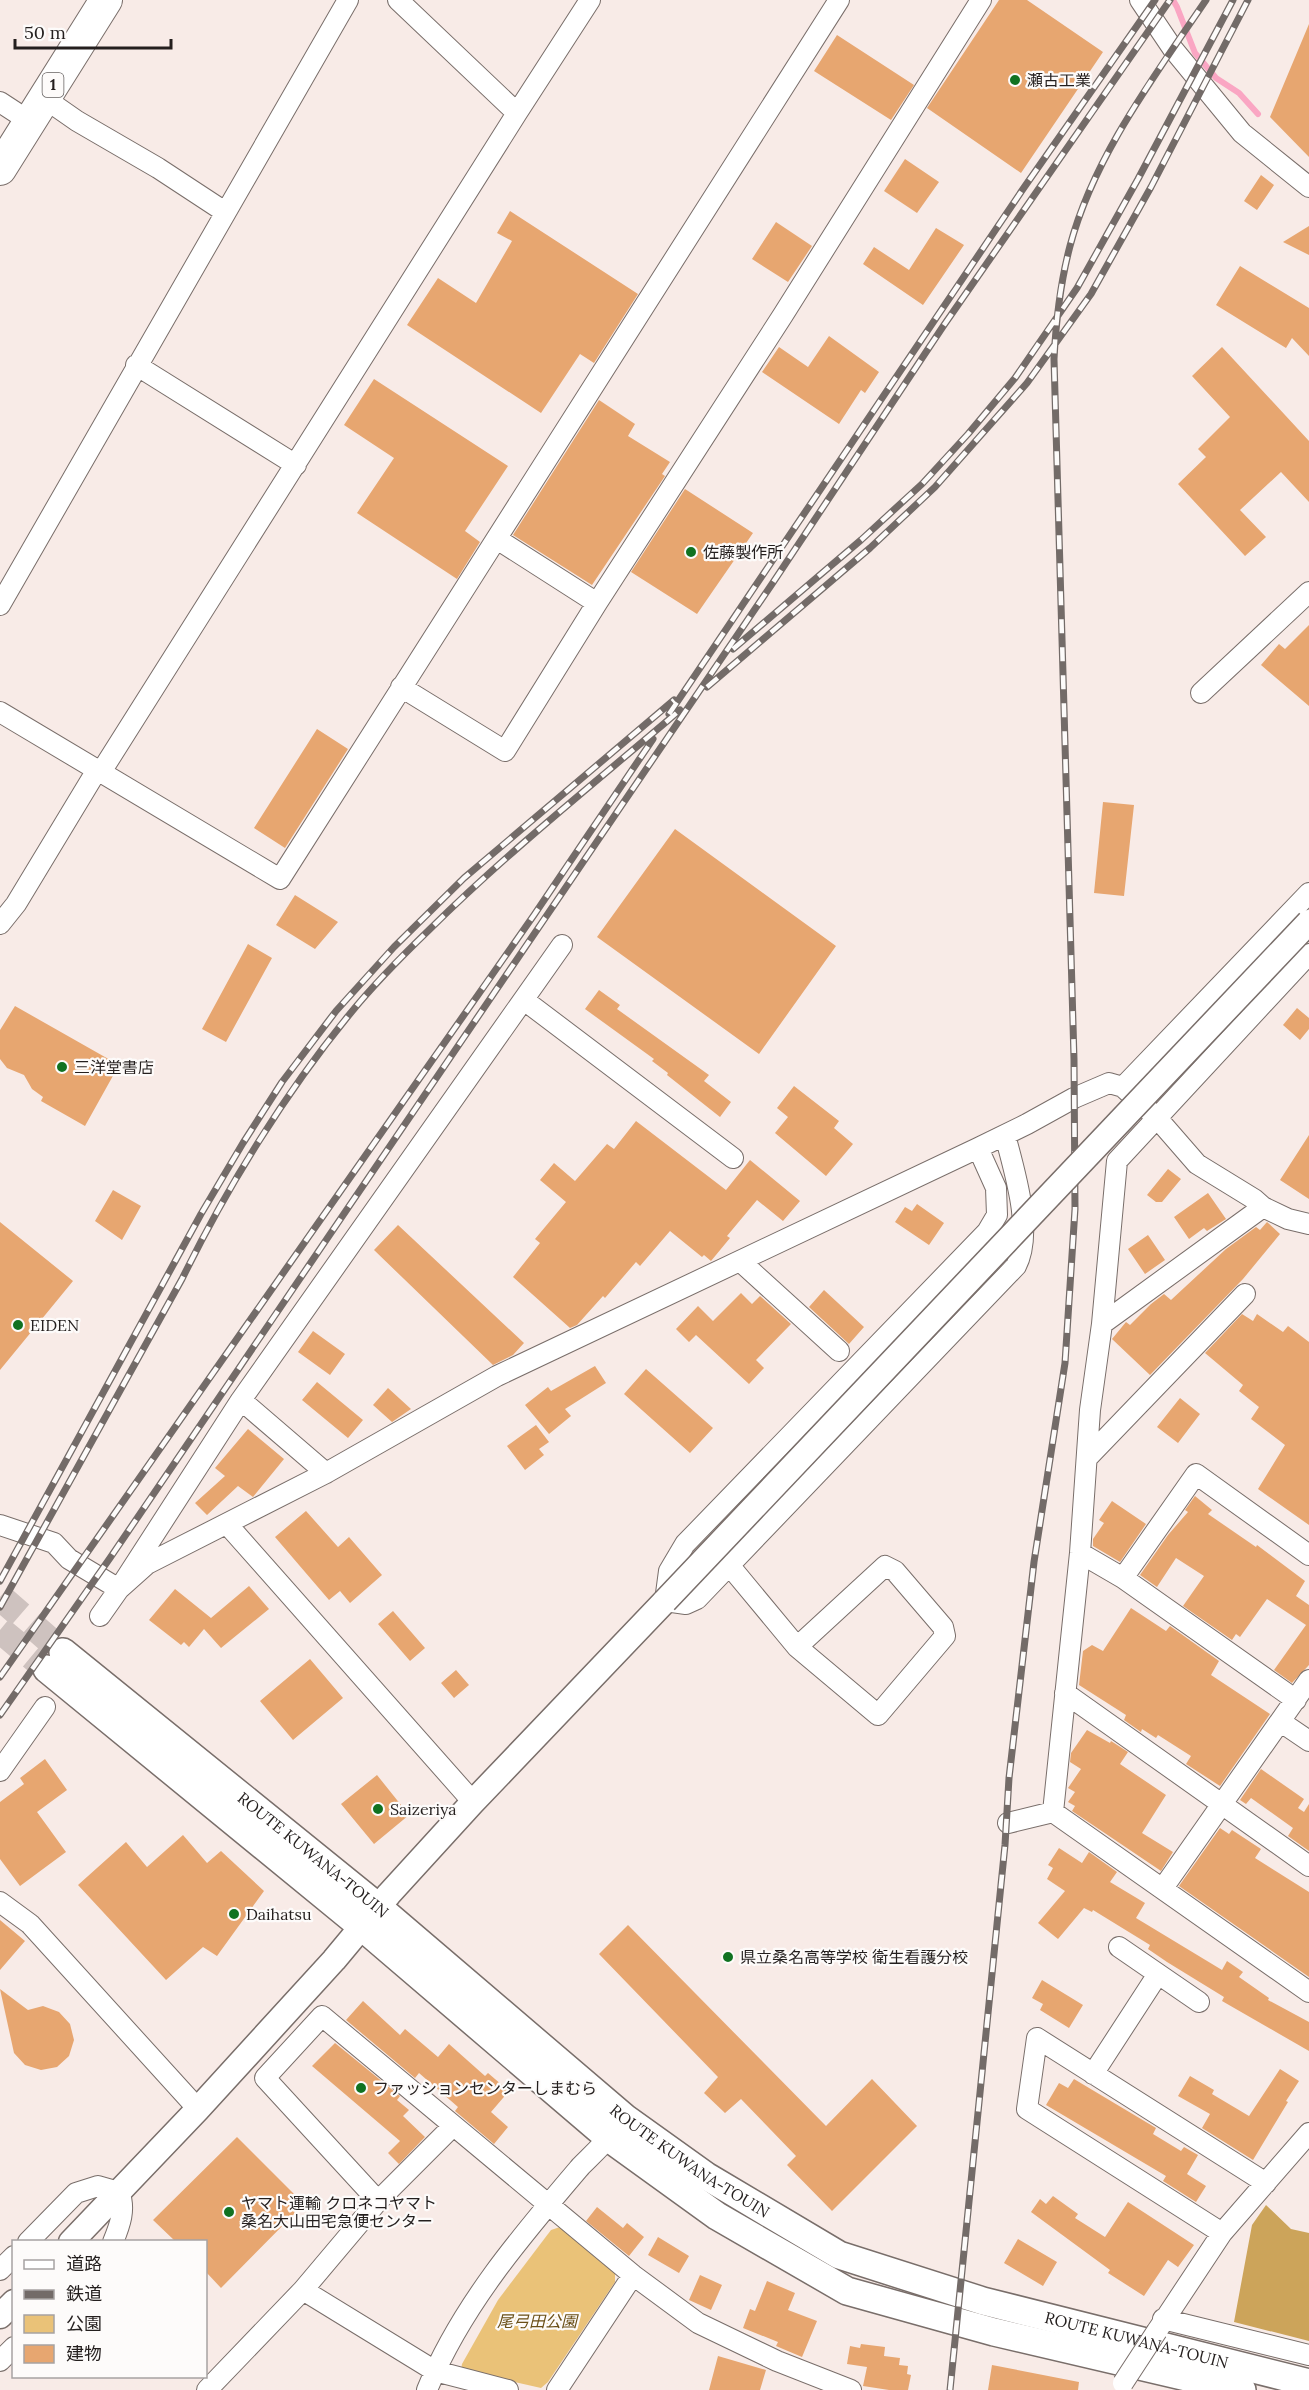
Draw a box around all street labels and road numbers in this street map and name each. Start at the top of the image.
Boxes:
road number: 1 [42,73,64,97]
street label: ROUTE KUWANA-TOUIN [234,1787,393,1922]
street label: ROUTE KUWANA-TOUIN [606,2100,773,2222]
street label: ROUTE KUWANA-TOUIN [1043,2307,1230,2372]

